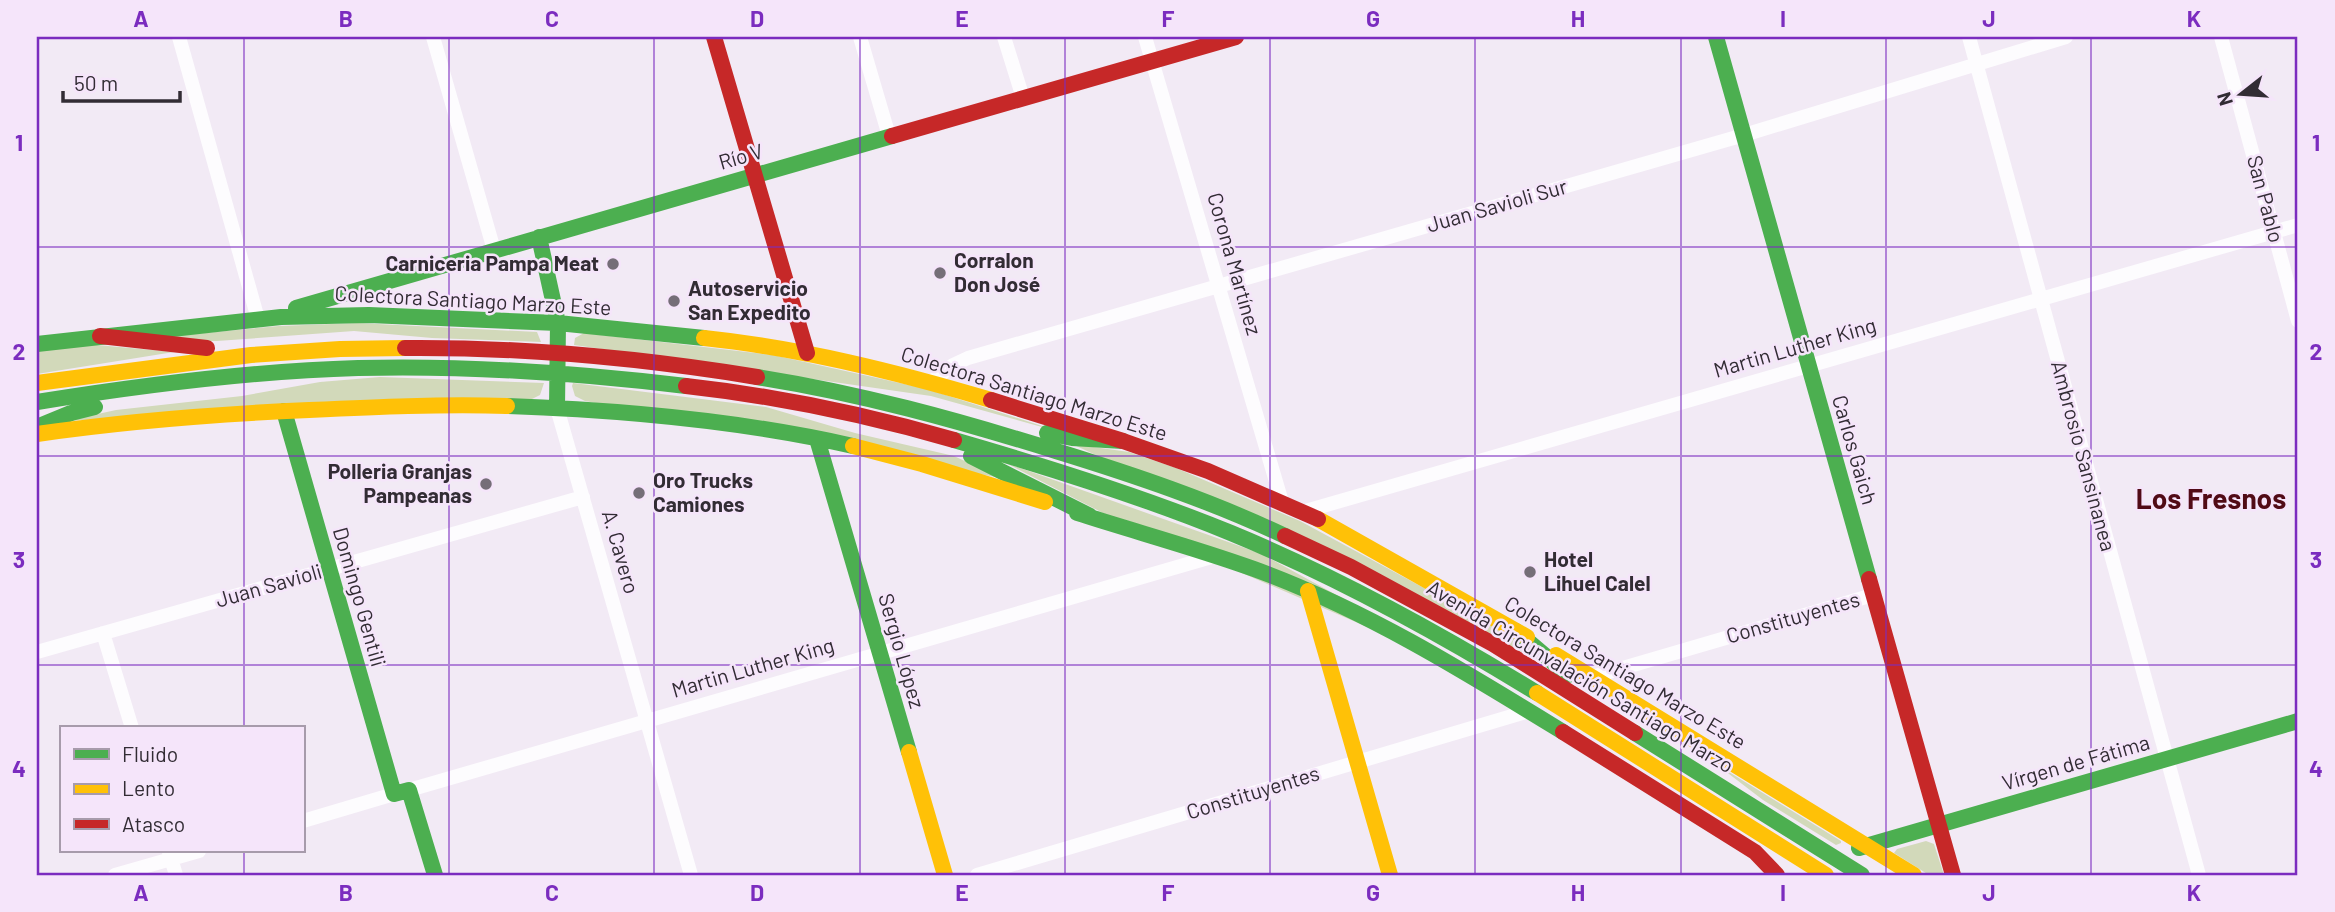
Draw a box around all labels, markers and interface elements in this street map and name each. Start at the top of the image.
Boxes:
text: A [133,4,149,32]
text: B [339,4,353,32]
text: C [545,4,559,32]
text: D [750,4,764,32]
text: E [955,4,969,32]
text: F [1162,4,1175,32]
text: G [1366,4,1380,32]
text: H [1571,4,1585,32]
text: I [1780,4,1786,32]
text: J [1982,4,1996,32]
text: K [2187,4,2201,32]
scale bar [63,60,180,104]
north arrow [2206,60,2276,130]
text: 50 m [74,70,118,95]
text: N [2211,90,2237,109]
text: 1 [15,128,23,156]
text: 1 [2312,128,2320,156]
street label: Río V [715,137,766,174]
street label: San Pablo [2243,152,2290,245]
street label: Juan Savioli Sur [1424,172,1570,237]
street label: Corona Martínez [1203,190,1268,338]
place label: Corralon Don José [954,247,1040,296]
place label: Carniceria Pampa Meat [386,250,599,275]
marker: Carniceria Pampa Meat [605,256,621,272]
marker: Corralon Don José [932,265,948,281]
place label: Autoservicio San Expedito [688,275,811,324]
street label: Colectora Santiago Marzo Este [334,280,612,319]
marker: Autoservicio San Expedito [666,293,682,309]
street label: Martin Luther King [1710,311,1879,382]
text: 2 [13,337,25,365]
text: 2 [2310,337,2322,365]
street label: Colectora Santiago Marzo Este [898,340,1171,445]
street label: Ambrosio Sansinanea [2047,358,2122,554]
street label: Carlos Gaich [1828,392,1883,507]
place label: Polleria Granjas Pampeanas [328,458,472,507]
place label: Oro Trucks Camiones [653,467,753,516]
marker: Polleria Granjas Pampeanas [478,476,494,492]
district label: Los Fresnos [2136,481,2286,515]
marker: Oro Trucks Camiones [631,485,647,501]
street label: A. Cavero [598,507,645,596]
street label: Domingo Gentili [329,524,392,669]
text: 3 [13,545,25,573]
text: 3 [2310,545,2322,573]
place label: Hotel Lihuel Calel [1544,546,1651,595]
street label: Juan Savioli [213,557,325,612]
marker: Hotel Lihuel Calel [1522,564,1538,580]
street label: Avenida Circunvalación Santiago Marzo [1423,574,1739,777]
street label: Constituyentes [1723,586,1862,648]
street label: Sergio López [874,590,931,711]
street label: Colectora Santiago Marzo Este [1501,590,1751,754]
street label: Martin Luther King [668,631,837,702]
legend [60,726,304,852]
street label: Vírgen de Fátima [1999,729,2152,795]
text: Fluido [122,741,178,766]
text: 4 [12,754,26,782]
text: 4 [2309,754,2323,782]
street label: Constituyentes [1183,759,1322,824]
text: Lento [122,775,175,800]
text: Atasco [122,811,185,836]
text: A [133,878,149,906]
text: B [339,878,353,906]
text: C [545,878,559,906]
text: D [750,878,764,906]
text: E [955,878,969,906]
text: F [1162,878,1175,906]
text: G [1366,878,1380,906]
text: H [1571,878,1585,906]
text: I [1780,878,1786,906]
text: J [1982,878,1996,906]
text: K [2187,878,2201,906]

